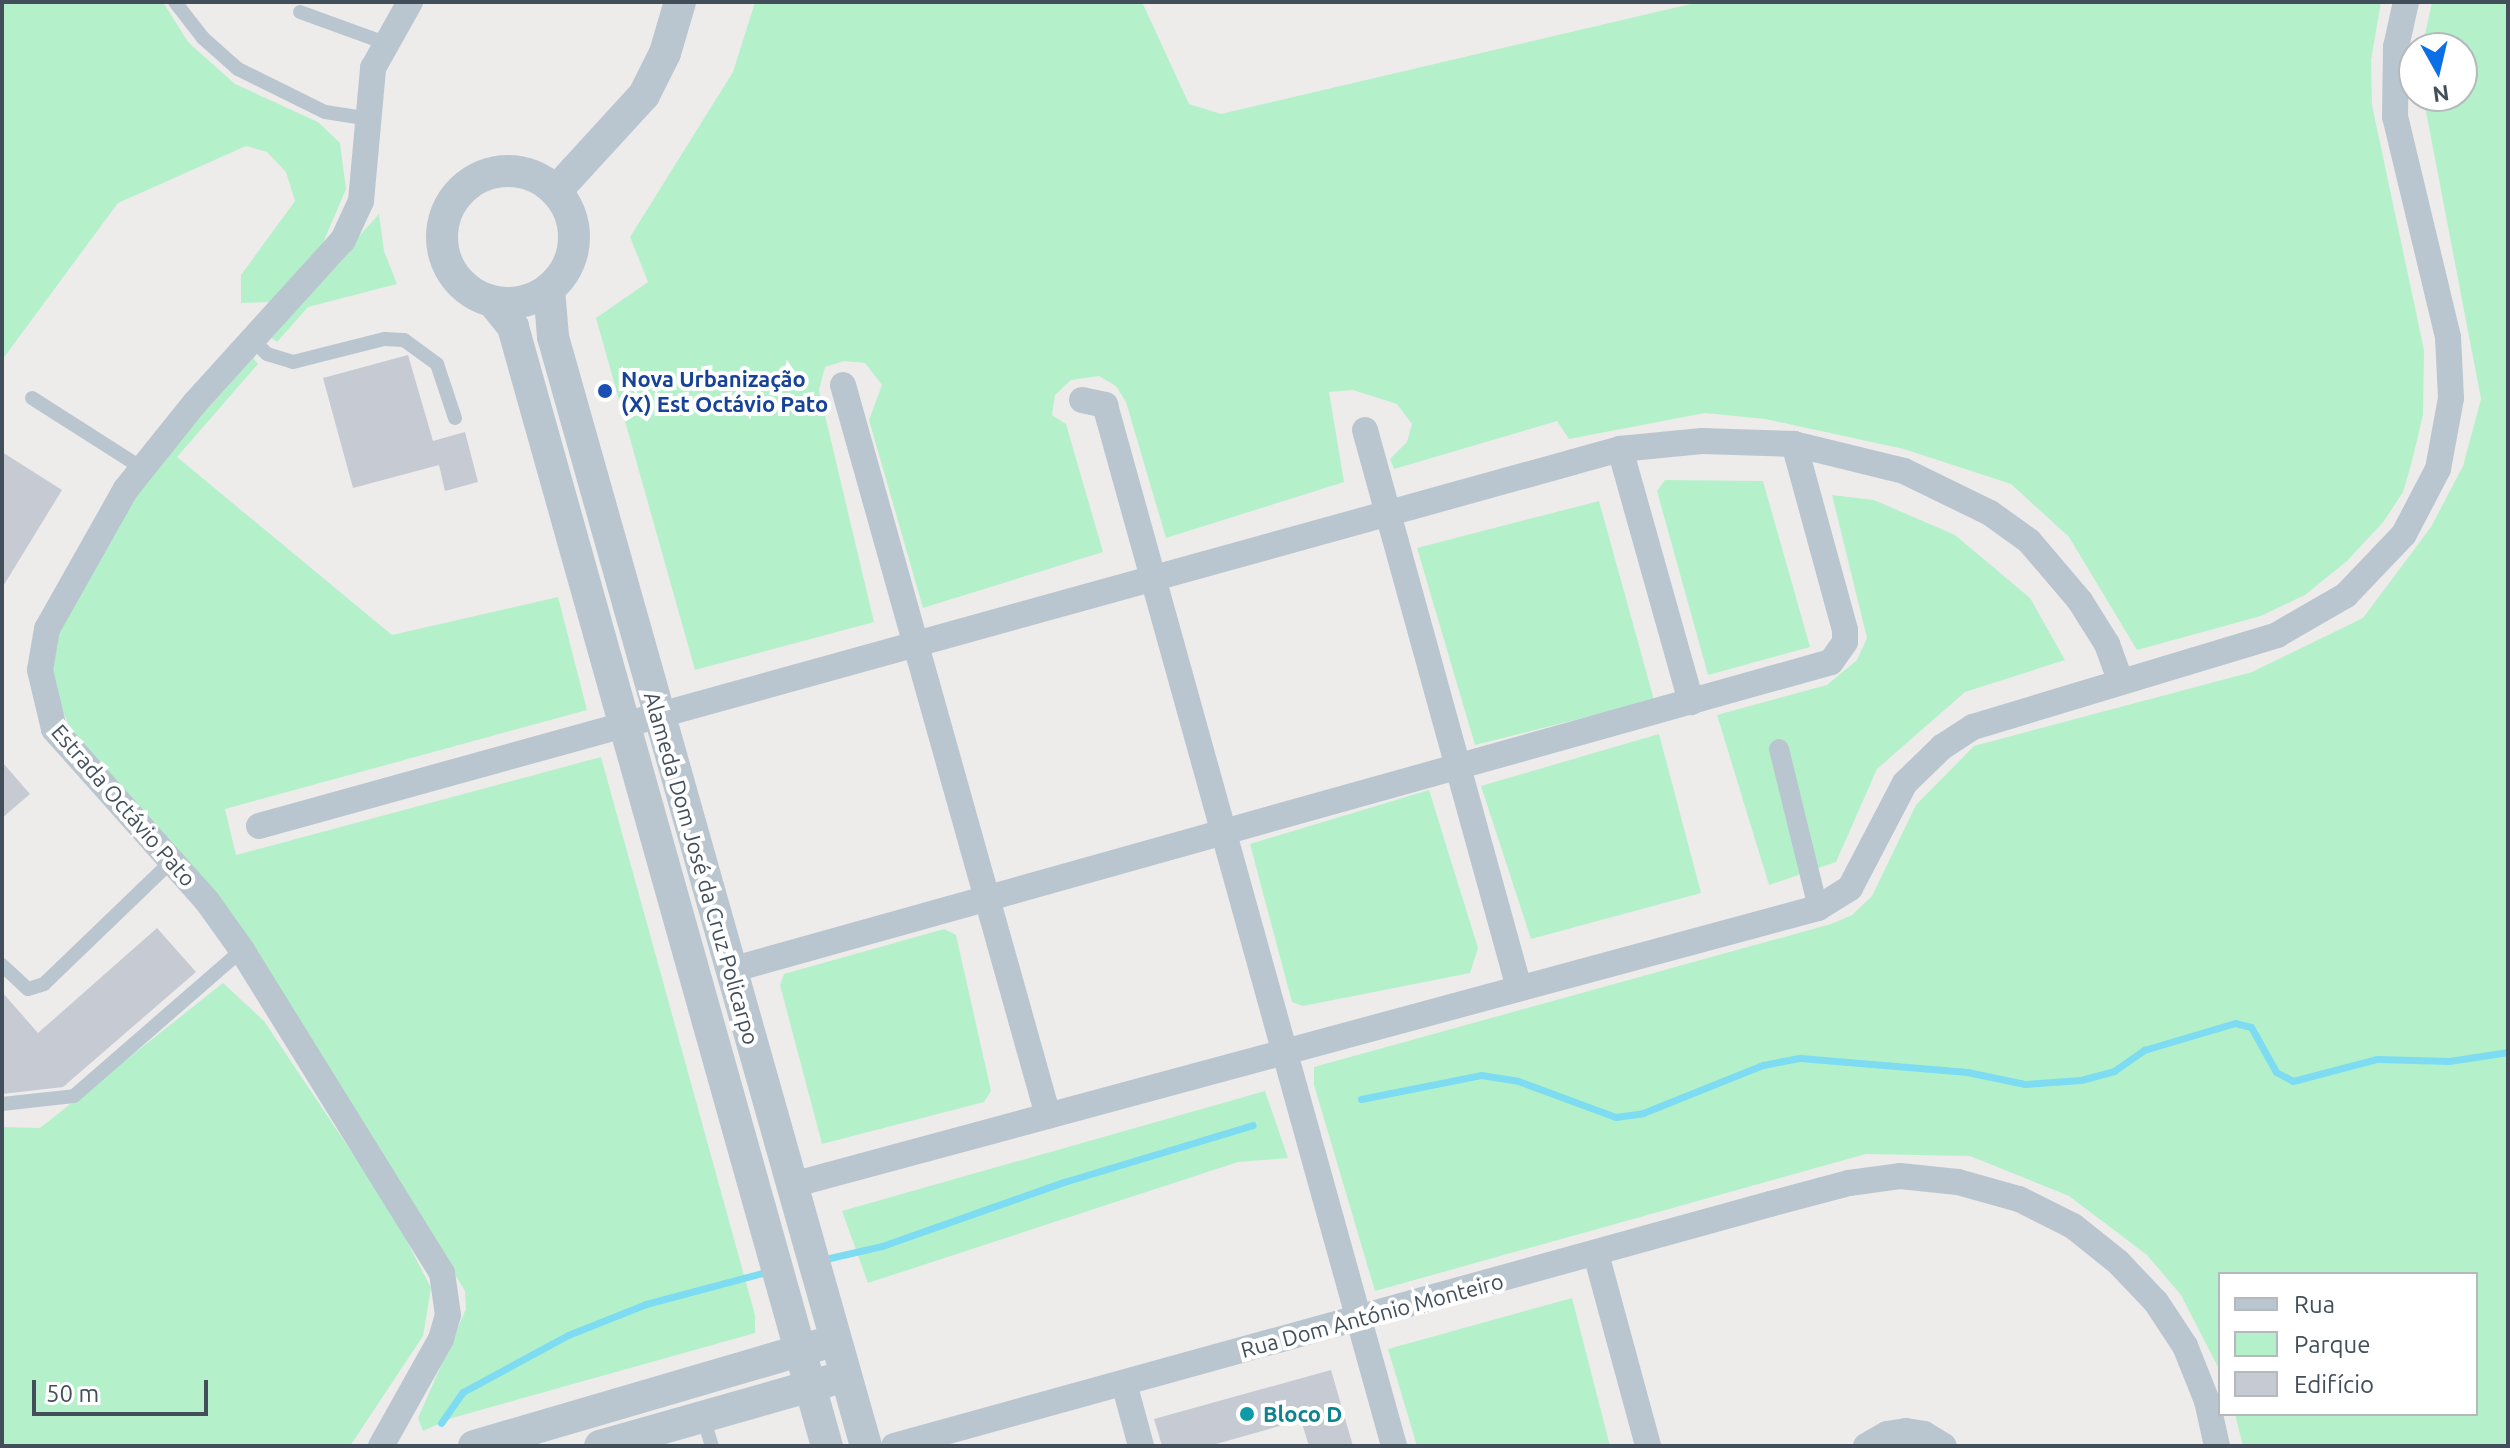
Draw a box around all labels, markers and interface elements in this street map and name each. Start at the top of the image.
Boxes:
north arrow [2398,32,2478,112]
text: N [2431,81,2451,108]
place label: Nova Urbanização (X) Est Octávio Pato [621,365,828,416]
marker: Nova Urbanização (X) Est Octávio Pato [596,382,614,400]
street label: Alameda Dom José da Cruz Policarpo [639,689,765,1047]
street label: Estrada Octávio Pato [46,718,202,892]
street label: Rua Dom António Monteiro [1238,1267,1506,1363]
legend [2218,1272,2478,1416]
text: Rua [2294,1291,2335,1318]
text: Parque [2294,1331,2371,1358]
scale bar [36,1364,212,1414]
text: Edifício [2294,1371,2374,1398]
text: 50 m [46,1380,99,1407]
place label: Bloco D [1263,1401,1342,1427]
marker: Bloco D [1238,1405,1256,1423]

